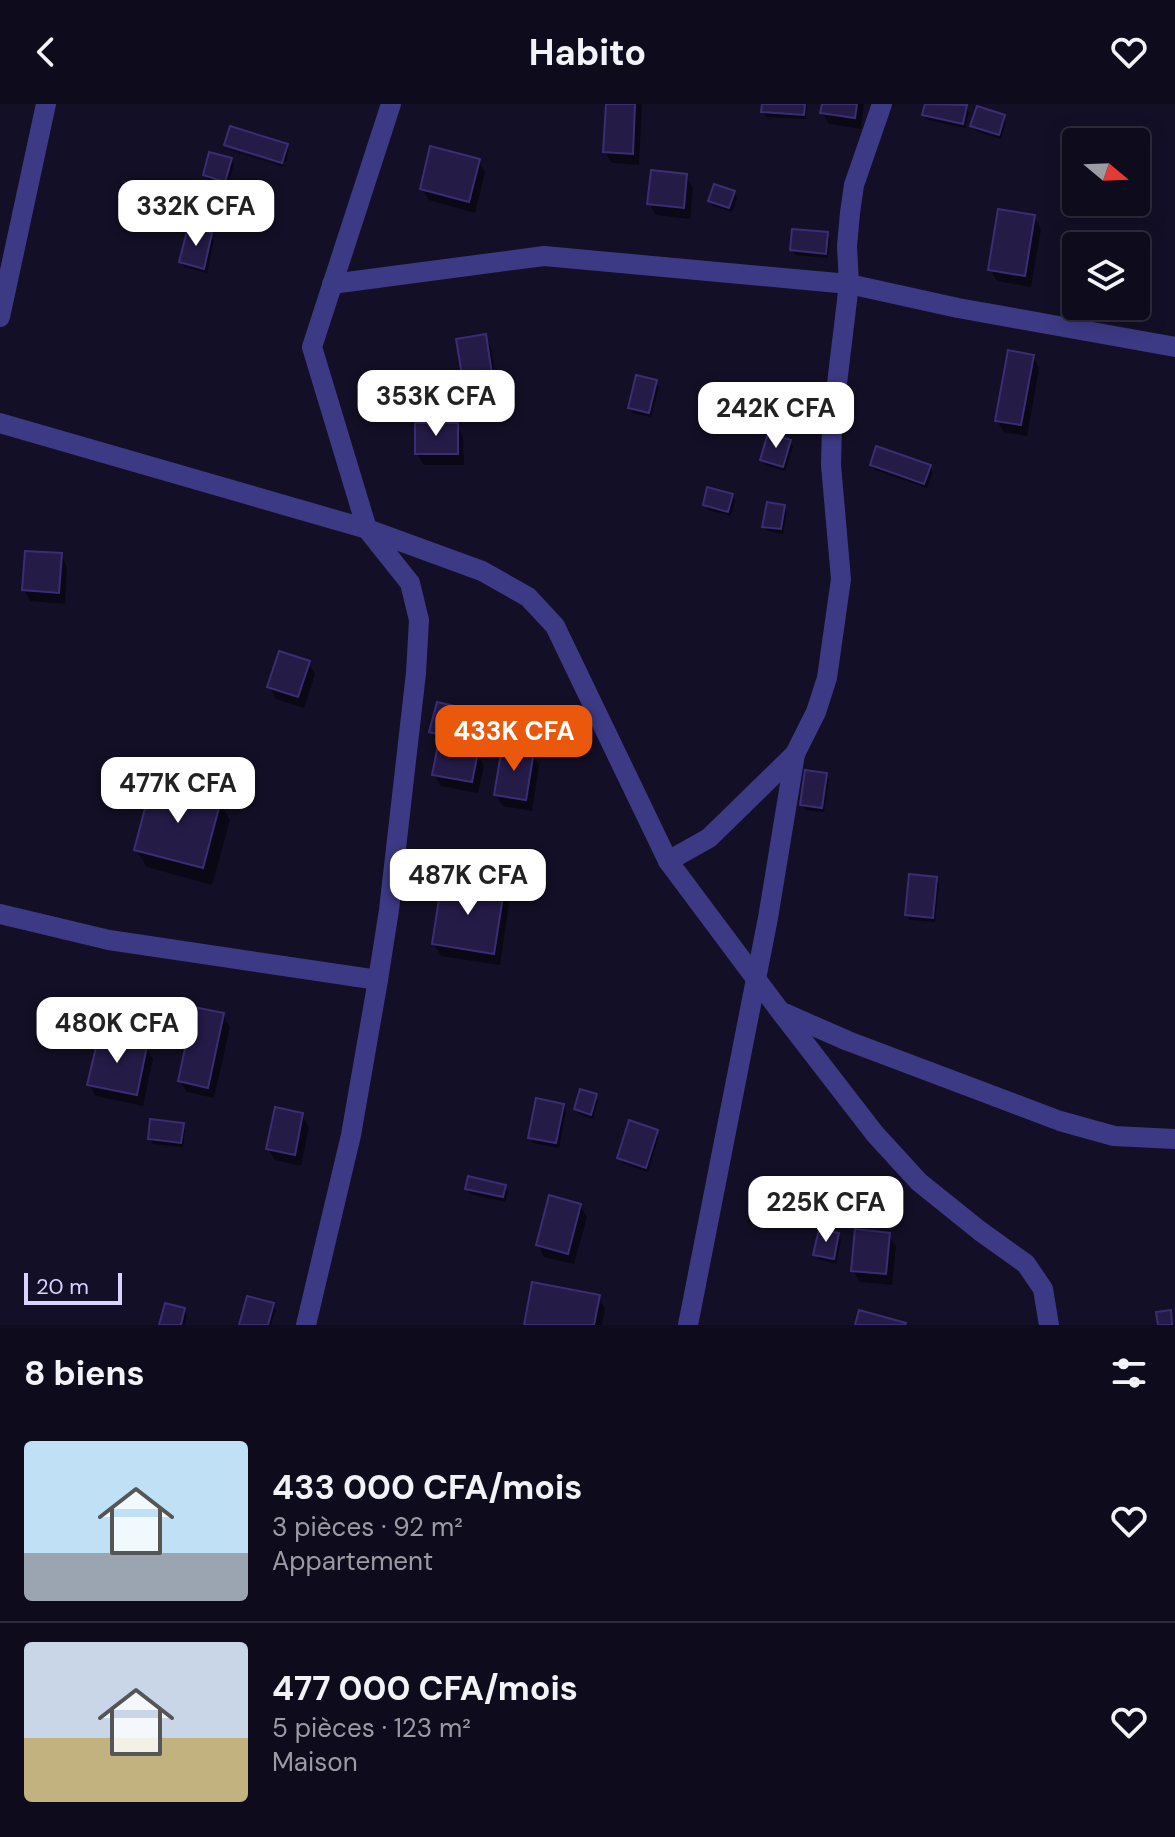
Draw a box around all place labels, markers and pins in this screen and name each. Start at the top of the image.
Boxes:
pin: 332K CFA [113,180,279,248]
pin: 353K CFA [353,370,519,438]
pin: 242K CFA [693,382,859,450]
pin: 433K CFA [431,705,597,773]
pin: 477K CFA [95,757,261,825]
pin: 487K CFA [385,849,551,917]
pin: 480K CFA [34,997,200,1065]
pin: 225K CFA [743,1176,909,1244]

